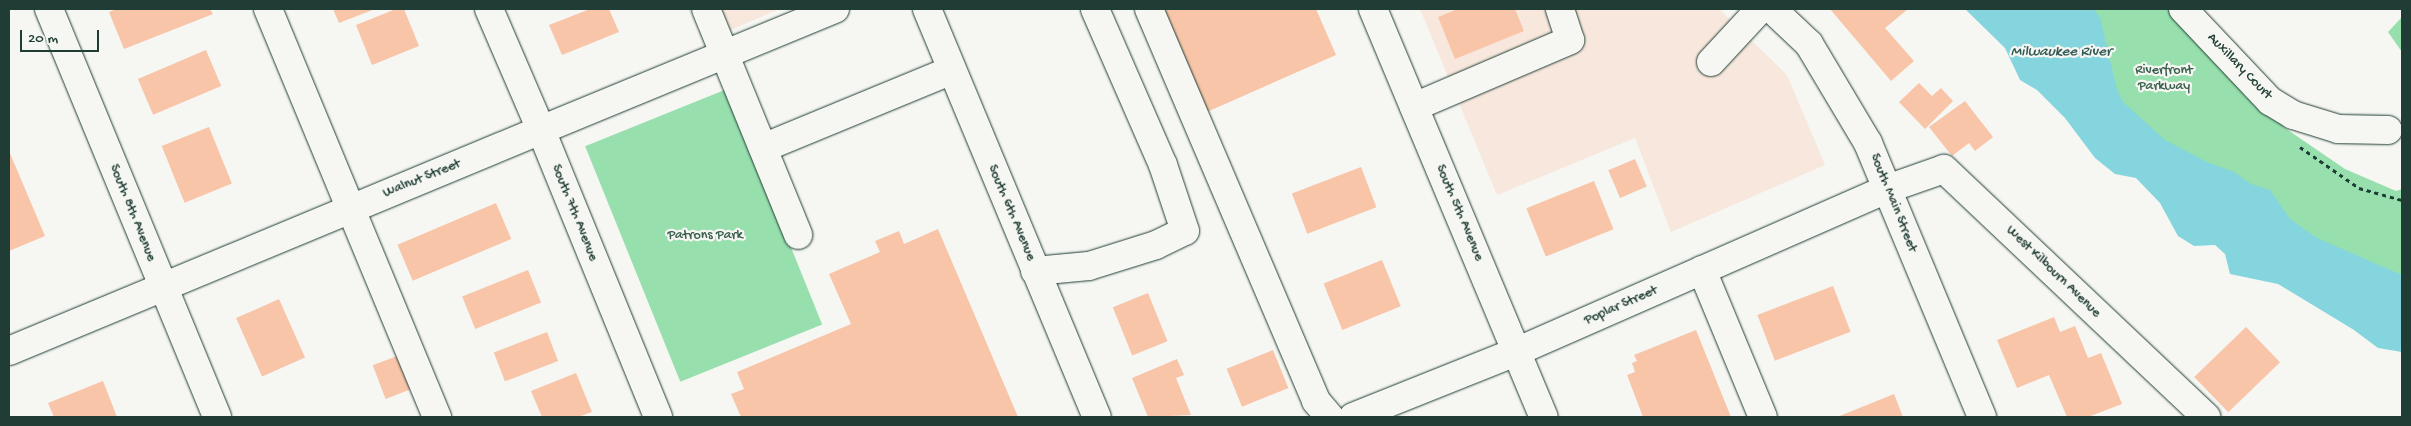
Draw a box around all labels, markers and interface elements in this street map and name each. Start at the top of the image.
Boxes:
scale bar [22,20,101,52]
text: 20 m [28,30,58,48]
street label: Auxillary Court [2203,30,2275,104]
water label: Milwaukee River [2011,44,2111,62]
park label: Riverfront Parkway [2135,63,2193,95]
street label: South Main Street [1866,151,1920,255]
street label: Walnut Street [381,156,463,202]
street label: South 8th Avenue [105,162,159,264]
street label: South 7th Avenue [547,162,601,264]
street label: South 6th Avenue [983,162,1039,264]
street label: South 5th Avenue [1431,162,1487,264]
street label: West Kilbourn Avenue [2002,222,2104,322]
park label: Patrons Park [667,228,743,244]
street label: Poplar Street [1582,282,1660,330]

